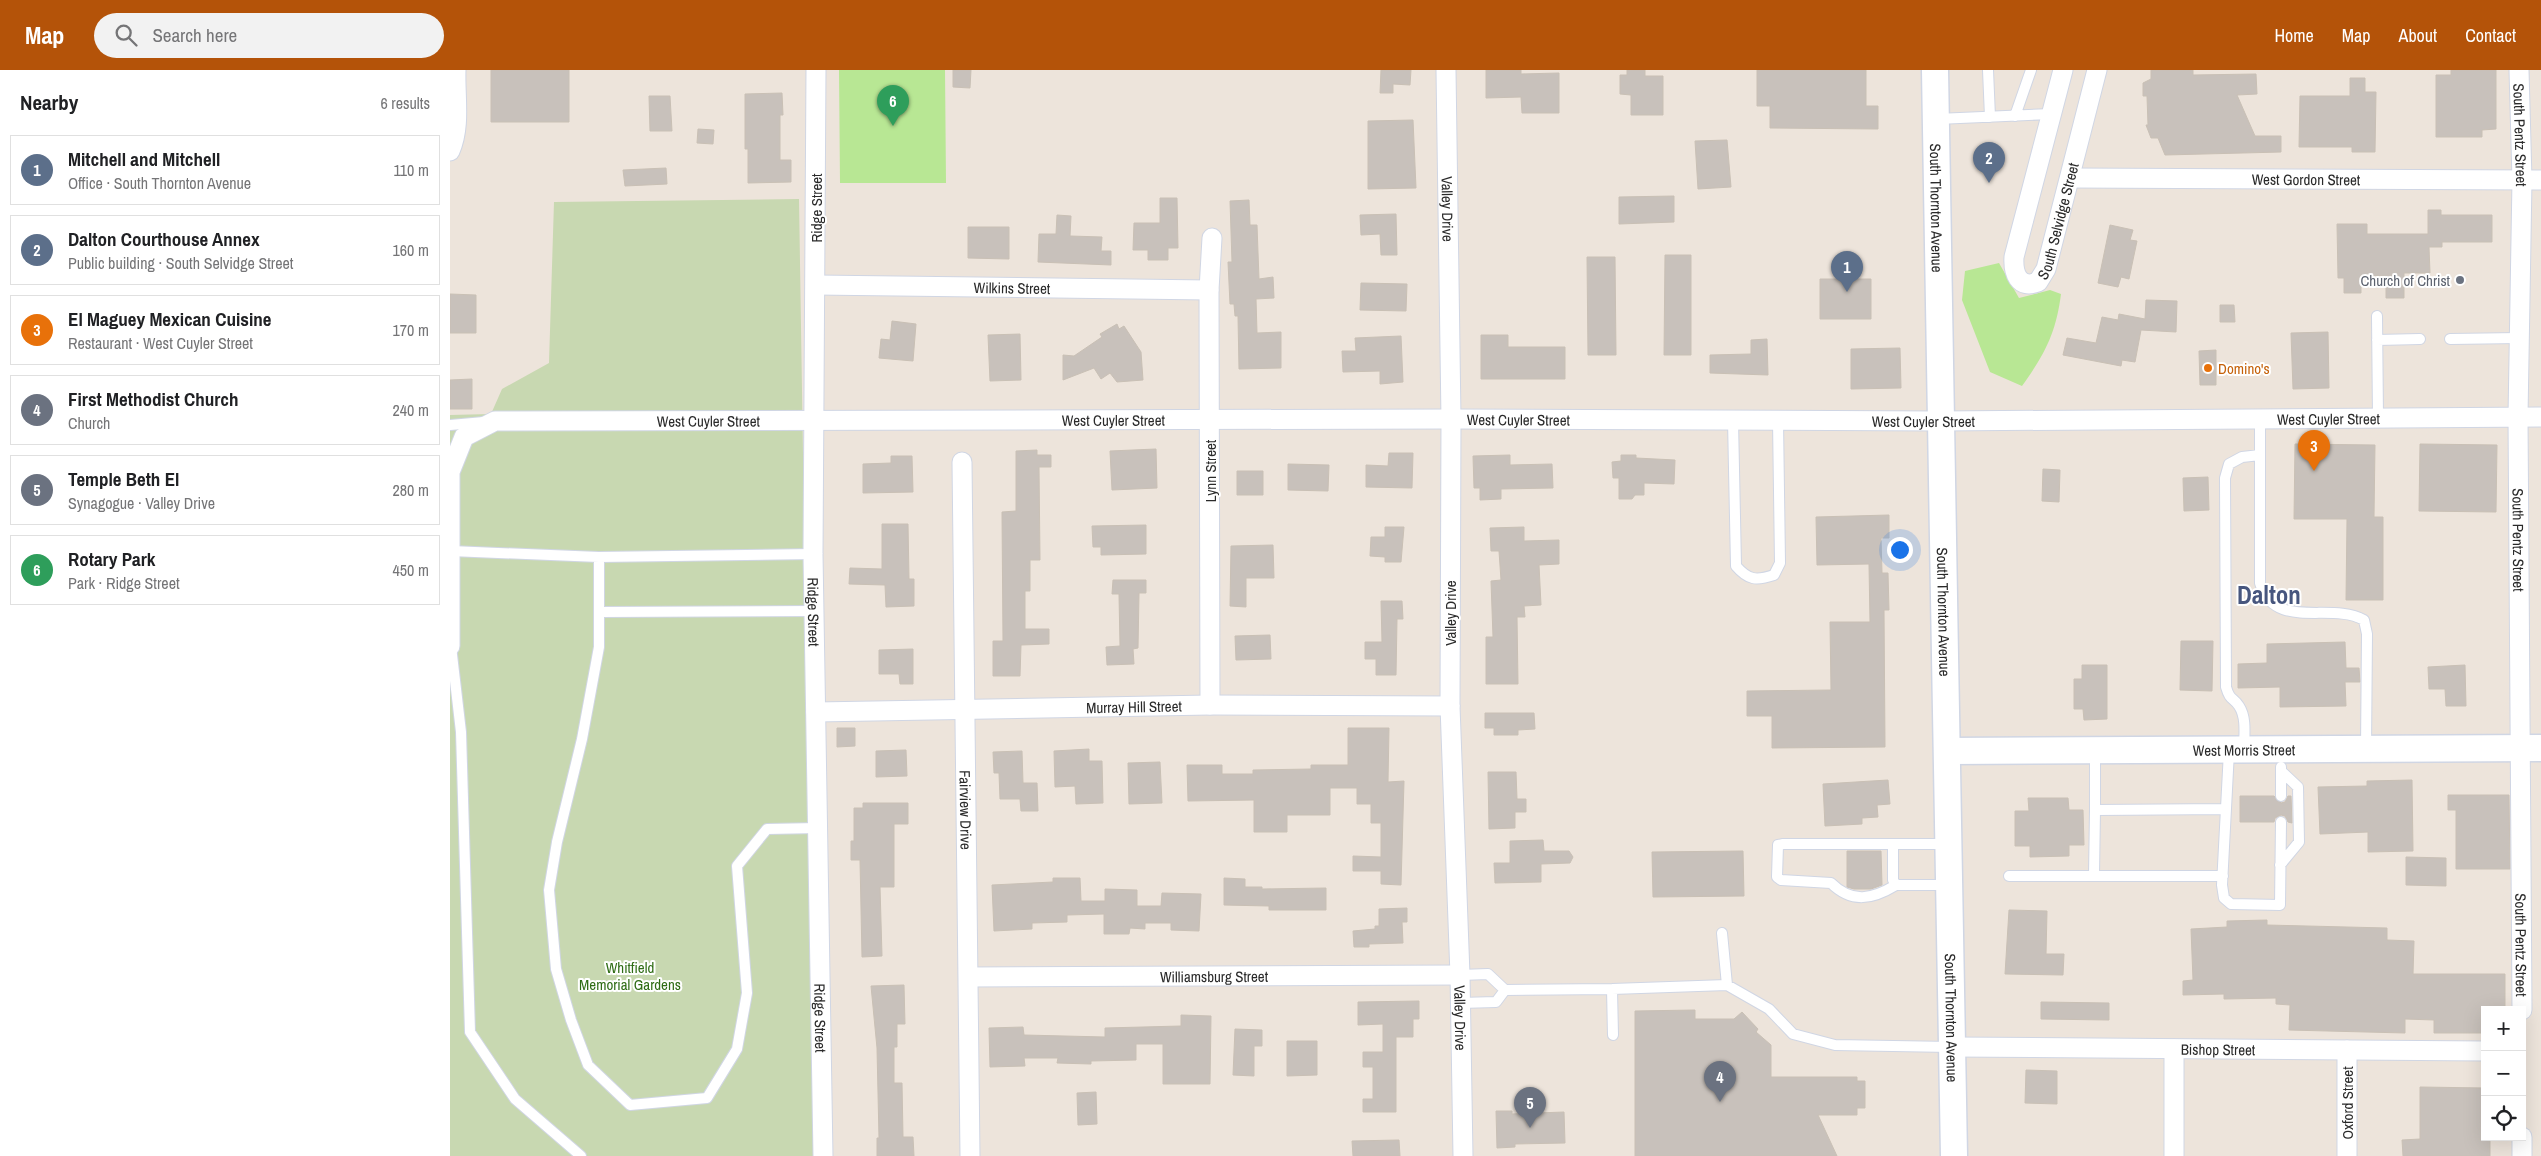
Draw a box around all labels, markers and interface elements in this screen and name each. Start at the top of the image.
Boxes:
search box [94,13,444,58]
text: Map [25,19,64,51]
icon: search [112,21,140,49]
text: Search here [152,22,237,48]
text: Home [2274,23,2314,48]
text: Map [2342,23,2371,48]
text: About [2399,23,2437,48]
text: Contact [2465,23,2516,48]
street label: South Pentz Street [2509,83,2533,187]
pin: 6 [877,85,909,126]
text: Nearby [20,88,78,117]
text: 6 results [380,92,430,114]
pin: 2 [1973,142,2005,183]
street label: South Thornton Avenue [1925,143,1948,273]
text: Mitchell and Mitchell [68,146,220,172]
text: 1 [33,159,41,181]
text: 110 m [393,159,429,181]
street label: South Selvidge Street [2032,160,2083,283]
street label: West Gordon Street [2252,168,2361,190]
text: Office · South Thornton Avenue [68,172,251,194]
street label: Ridge Street [806,173,827,243]
street label: Valley Drive [1437,176,1459,242]
text: Dalton Courthouse Annex [68,226,260,252]
text: 2 [33,239,41,261]
text: 160 m [393,239,429,261]
pin: 1 [1831,251,1863,292]
text: Public building · South Selvidge Street [68,252,293,274]
place label: Church of Christ [2360,270,2451,291]
marker: Church of Christ [2454,274,2466,286]
street label: Wilkins Street [974,277,1051,298]
text: El Maguey Mexican Cuisine [68,306,272,332]
text: 3 [33,319,41,341]
text: 170 m [393,319,429,341]
text: Restaurant · West Cuyler Street [68,332,253,354]
place label: Domino's [2218,358,2270,379]
marker: Domino's [2202,362,2214,374]
text: First Methodist Church [68,386,239,412]
text: 4 [33,399,41,421]
text: 240 m [393,399,429,421]
street label: West Cuyler Street [2277,408,2381,429]
street label: West Cuyler Street [1062,409,1166,430]
street label: West Cuyler Street [1467,409,1571,430]
street label: West Cuyler Street [657,410,761,431]
street label: West Cuyler Street [1872,410,1976,432]
text: Church [68,412,110,434]
pin: 3 [2298,430,2330,471]
street label: Lynn Street [1200,439,1221,502]
text: Temple Beth El [68,466,179,492]
text: 5 [33,479,41,501]
text: 280 m [393,479,429,501]
street label: South Pentz Street [2508,488,2530,592]
text: Synagogue · Valley Drive [68,492,215,514]
your location [1887,537,1913,563]
text: Rotary Park [68,546,155,572]
street label: South Thornton Avenue [1932,547,1956,677]
text: 6 [33,559,41,581]
text: 450 m [393,559,429,581]
text: Park · Ridge Street [68,572,180,594]
street label: Ridge Street [803,577,825,647]
district label: Dalton [2237,578,2301,612]
street label: Valley Drive [1440,580,1461,646]
street label: Murray Hill Street [1086,695,1183,718]
street label: West Morris Street [2193,739,2296,760]
street label: Fairview Drive [955,770,977,850]
street label: South Pentz Street [2511,893,2532,997]
street label: South Thornton Avenue [1940,953,1963,1083]
park label: Whitfield Memorial Gardens [579,957,681,995]
street label: Williamsburg Street [1160,965,1269,987]
street label: Ridge Street [810,983,832,1053]
street label: Valley Drive [1450,985,1472,1051]
map controls [2481,1006,2526,1141]
button: + [2481,1006,2526,1051]
street label: Bishop Street [2181,1038,2256,1060]
button: − [2481,1051,2526,1096]
pin: 4 [1704,1061,1736,1102]
street label: Oxford Street [2337,1066,2358,1140]
pin: 5 [1514,1087,1546,1128]
button: locate [2481,1096,2526,1141]

